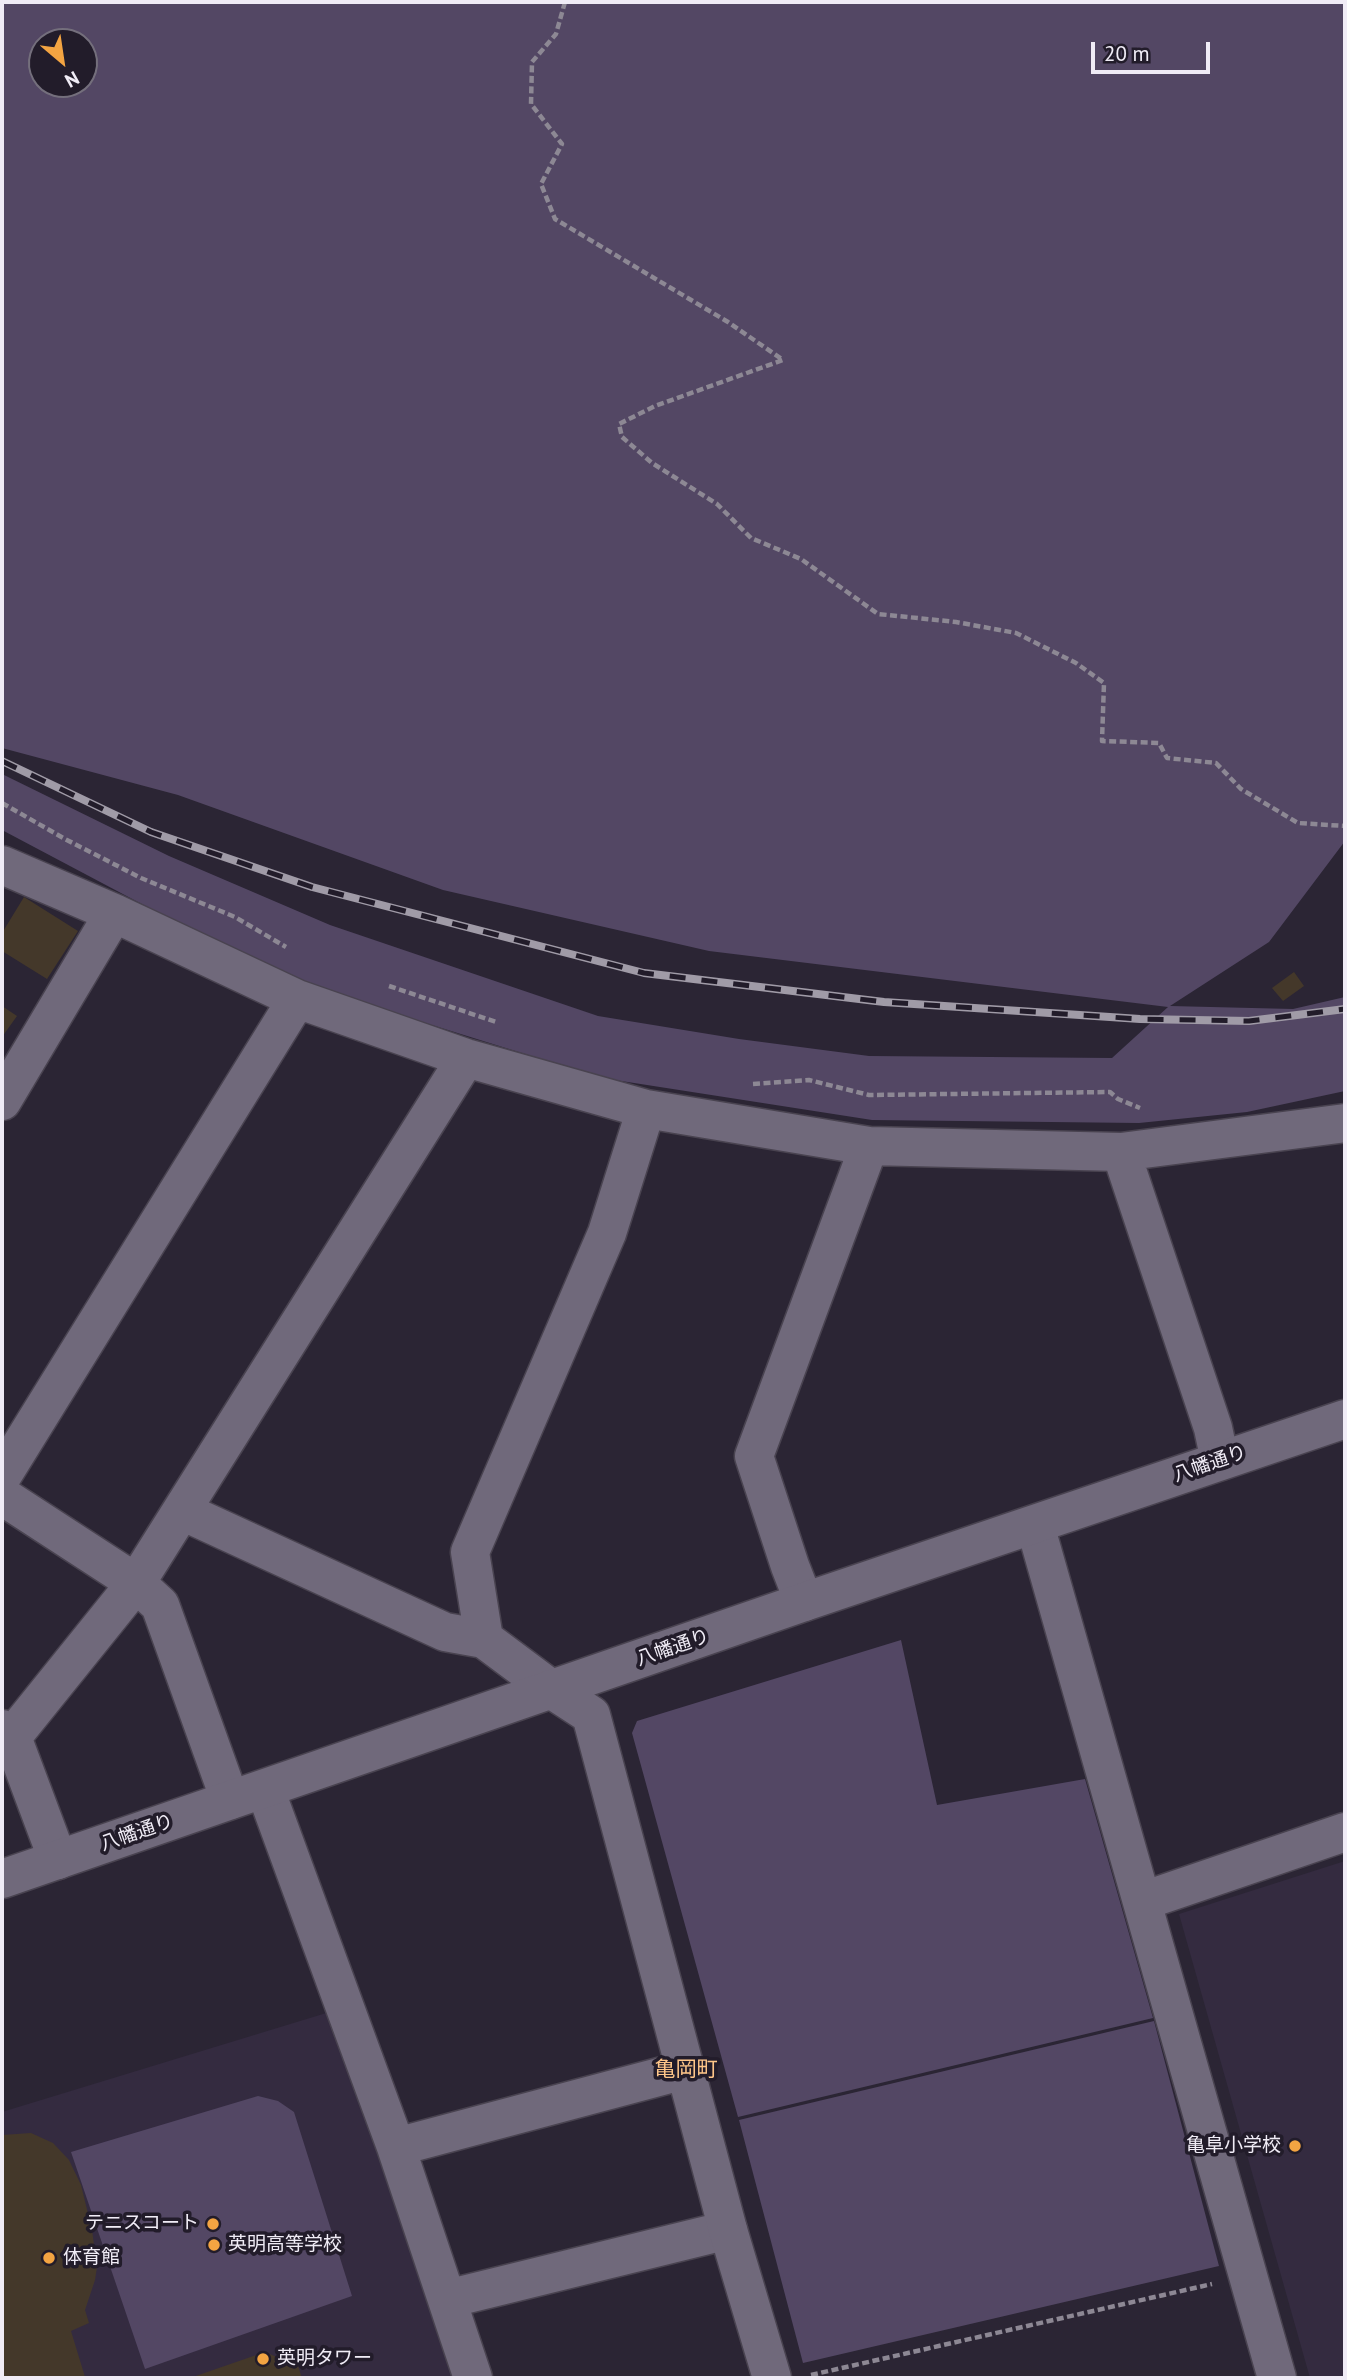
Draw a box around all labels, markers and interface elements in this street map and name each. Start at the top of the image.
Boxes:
north arrow [28,28,98,98]
scale bar [1095,28,1214,72]
text: 20 m [1104,40,1150,67]
text: N [61,66,83,93]
street label: 八幡通り [1170,1441,1250,1487]
street label: 八幡通り [633,1625,713,1671]
street label: 八幡通り [97,1810,177,1856]
district label: 亀岡町 [655,2057,717,2083]
place label: 亀阜小学校 [1186,2135,1281,2157]
marker: 亀阜小学校 [1287,2138,1303,2154]
place label: テニスコート [85,2213,199,2235]
marker: テニスコート [205,2216,221,2232]
place label: 英明高等学校 [228,2234,342,2256]
marker: 英明高等学校 [206,2237,222,2253]
place label: 体育館 [63,2247,120,2269]
marker: 体育館 [41,2250,57,2266]
place label: 英明タワー [277,2348,372,2370]
marker: 英明タワー [255,2351,271,2367]

